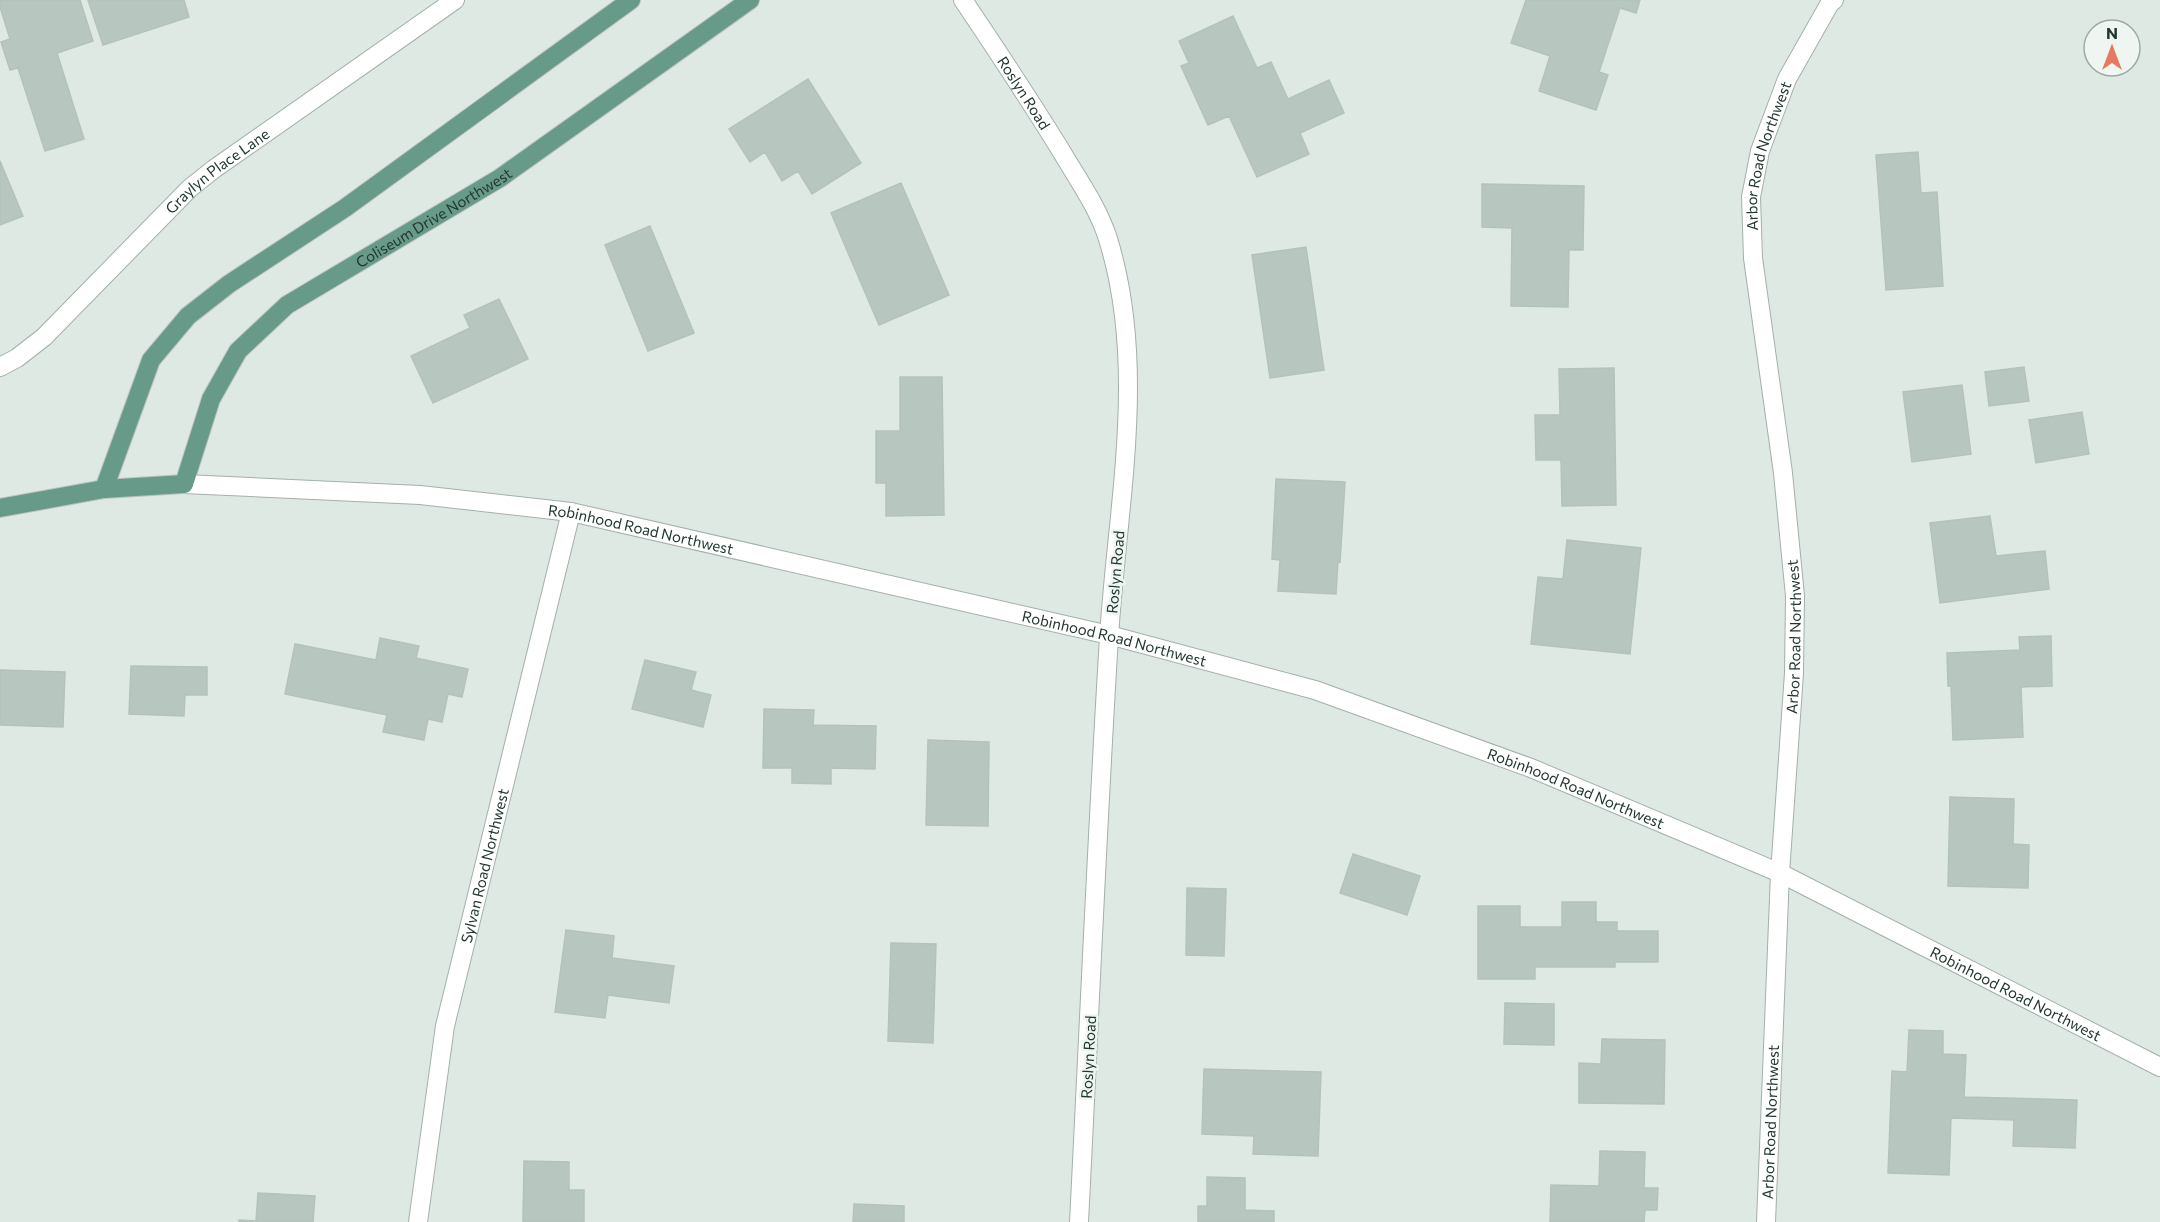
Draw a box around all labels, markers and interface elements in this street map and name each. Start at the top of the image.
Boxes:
north arrow [2082,18,2142,78]
text: N [2106,23,2118,42]
street label: Roslyn Road [994,53,1054,133]
street label: Arbor Road Northwest [1742,79,1794,231]
street label: Graylyn Place Lane [161,124,273,217]
street label: Coliseum Drive Northwest [352,164,515,271]
street label: Robinhood Road Northwest [547,500,735,558]
street label: Roslyn Road [1102,530,1128,614]
street label: Arbor Road Northwest [1782,559,1804,715]
street label: Robinhood Road Northwest [1020,606,1209,670]
street label: Robinhood Road Northwest [1485,744,1667,832]
street label: Sylvan Road Northwest [457,787,512,945]
street label: Robinhood Road Northwest [1927,942,2104,1044]
street label: Roslyn Road [1077,1015,1099,1099]
street label: Arbor Road Northwest [1758,1045,1782,1200]

